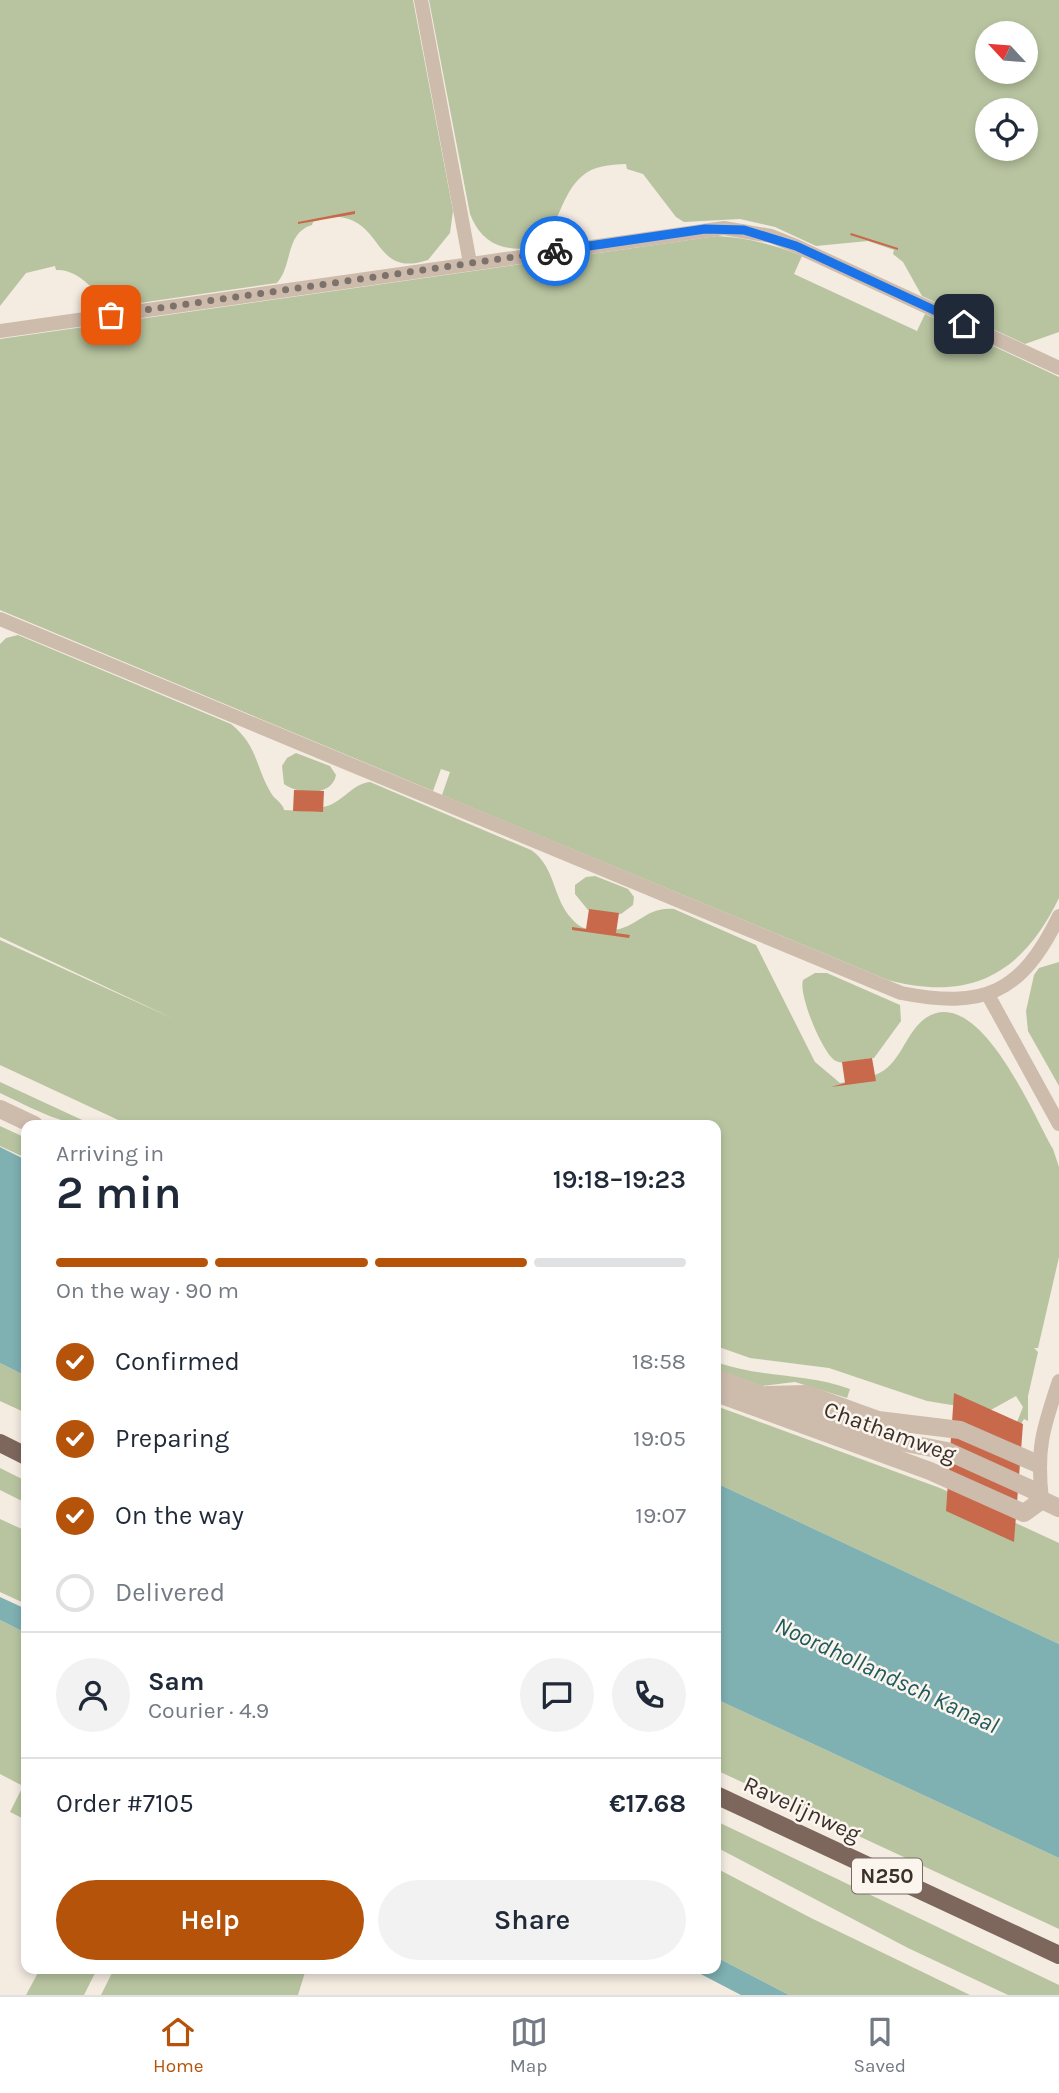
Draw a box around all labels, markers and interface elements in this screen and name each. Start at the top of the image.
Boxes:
north arrow [975,21,1038,84]
map controls [975,21,1038,161]
button: locate [975,98,1038,161]
courier [520,216,590,286]
icon: bike [536,232,574,270]
pin [81,285,141,345]
pin [934,294,994,354]
icon: bag [92,296,130,334]
icon: home [945,305,983,343]
text: Arriving in [56,1140,164,1167]
text: 19:18–19:23 [553,1164,686,1195]
text: 2 min [56,1166,182,1220]
text: On the way · 90 m [56,1277,239,1304]
icon: check [56,1343,94,1381]
text: Confirmed [115,1346,240,1377]
text: 18:58 [632,1348,686,1375]
street label: Chathamweg [820,1396,960,1468]
icon: check [56,1420,94,1458]
text: Preparing [115,1423,229,1454]
text: 19:05 [633,1425,686,1452]
icon: check [56,1497,94,1535]
text: On the way [115,1500,244,1531]
text: 19:07 [635,1502,686,1529]
text: Delivered [115,1577,225,1608]
water label: Noordhollandsch Kanaal [771,1611,1003,1739]
button: person [56,1658,130,1732]
button: chat [520,1658,594,1732]
button: phone [612,1658,686,1732]
text: Sam [148,1666,204,1697]
text: Courier · 4.9 [148,1697,269,1724]
street label: Ravelijnweg [739,1770,865,1848]
text: Order #7105 [56,1788,194,1819]
text: €17.68 [609,1788,686,1819]
road number: N250 [852,1858,922,1894]
button: Help [56,1880,364,1960]
button: Share [378,1880,686,1960]
tab: Home [153,2013,204,2077]
tab: Map [510,2013,548,2077]
tab: Saved [854,2013,906,2077]

